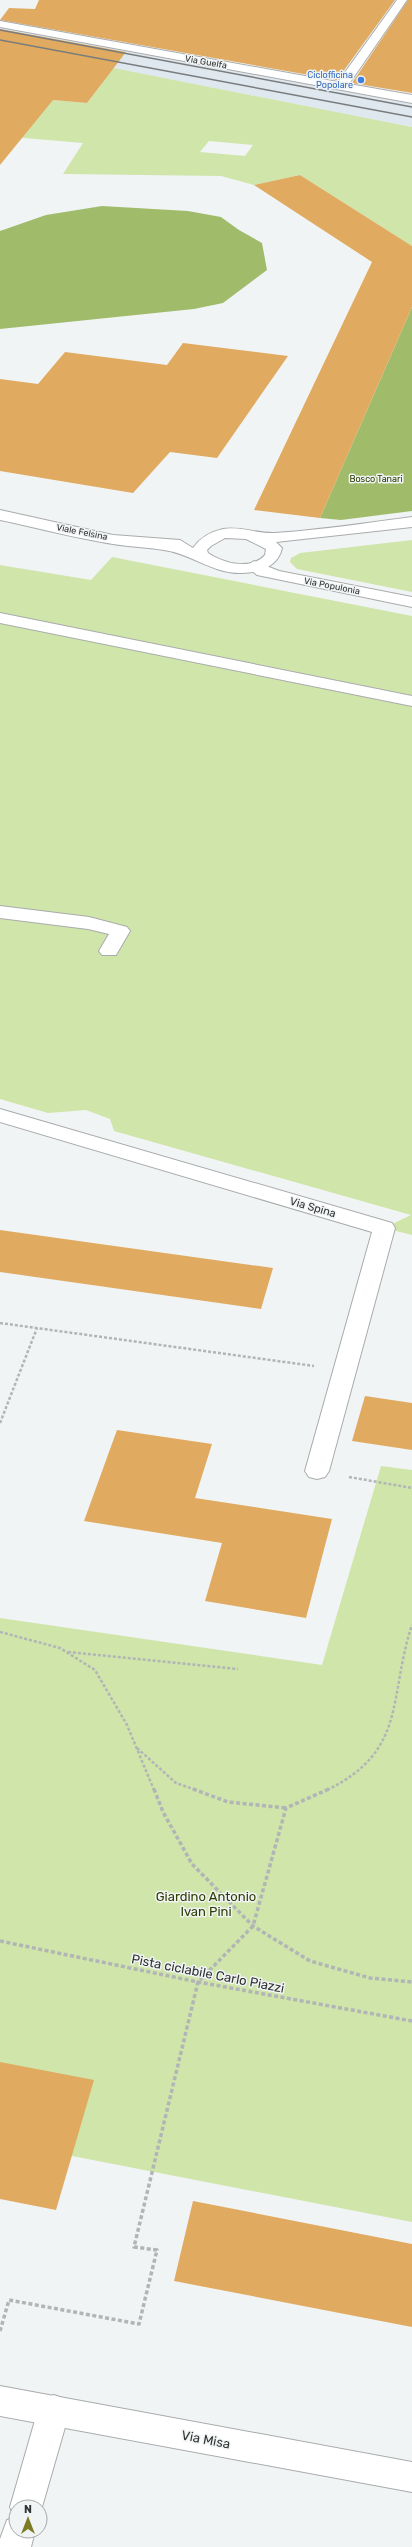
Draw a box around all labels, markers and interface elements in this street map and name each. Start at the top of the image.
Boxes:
street label: Via Guelfa [184,53,228,71]
place label: Ciclofficina Popolare [307,70,353,90]
marker: Ciclofficina Popolare [356,75,366,85]
park label: Bosco Tanari [349,474,403,484]
street label: Viale Felsina [56,522,109,542]
street label: Via Populonia [303,576,361,596]
street label: Via Spina [288,1195,337,1220]
park label: Giardino Antonio Ivan Pini [156,1889,256,1919]
street label: Pista ciclabile Carlo Piazzi [130,1951,286,1996]
street label: Via Misa [180,2427,232,2452]
north arrow [8,2499,48,2539]
text: N [24,2503,32,2516]

